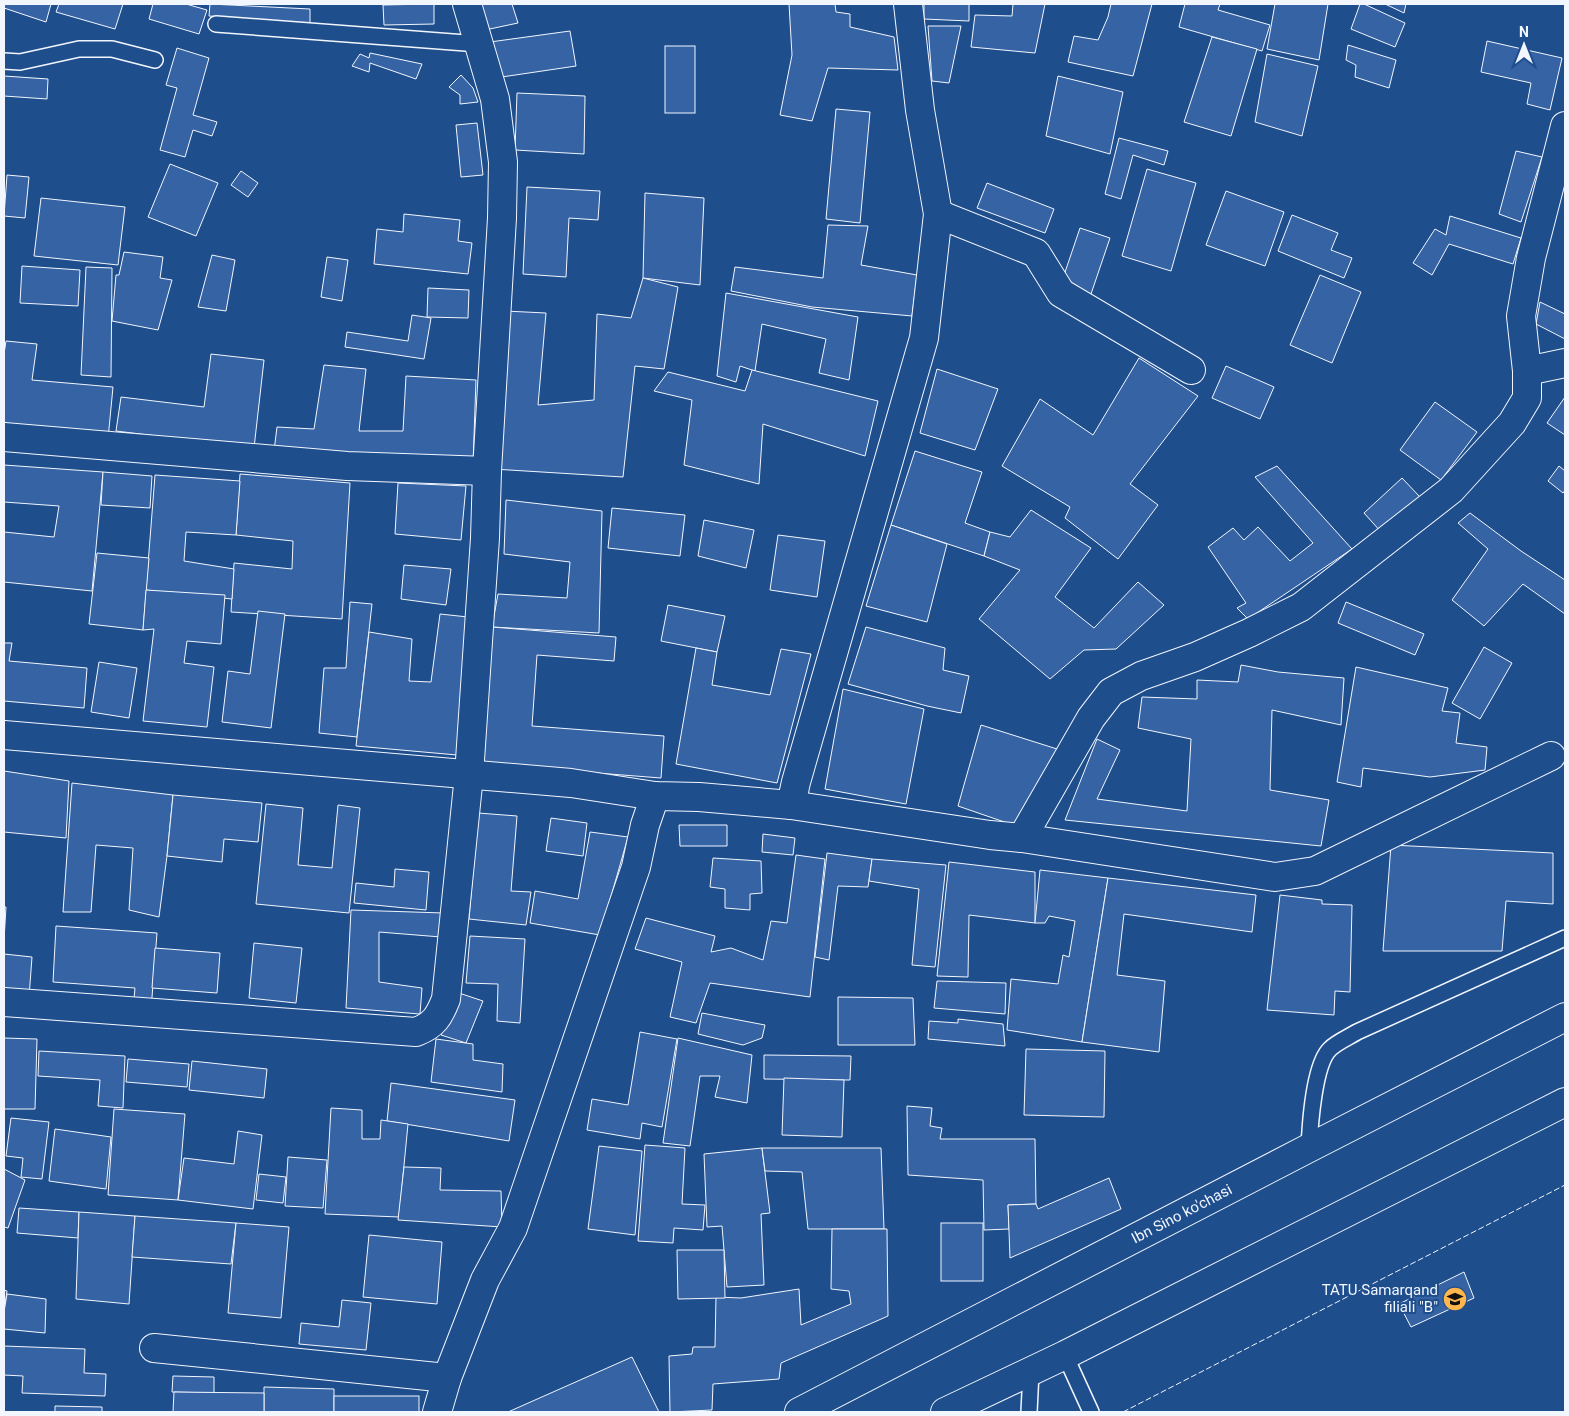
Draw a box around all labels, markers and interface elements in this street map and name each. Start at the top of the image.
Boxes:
north arrow [1499,20,1549,70]
text: N [1519,24,1529,40]
street label: Ibn Sino ko'chasi [1128,1180,1235,1247]
place label: TATU Samarqand filiali "B" [1322,1281,1438,1316]
school or university icon: TATU Samarqand filiali "B" [1442,1286,1468,1312]

